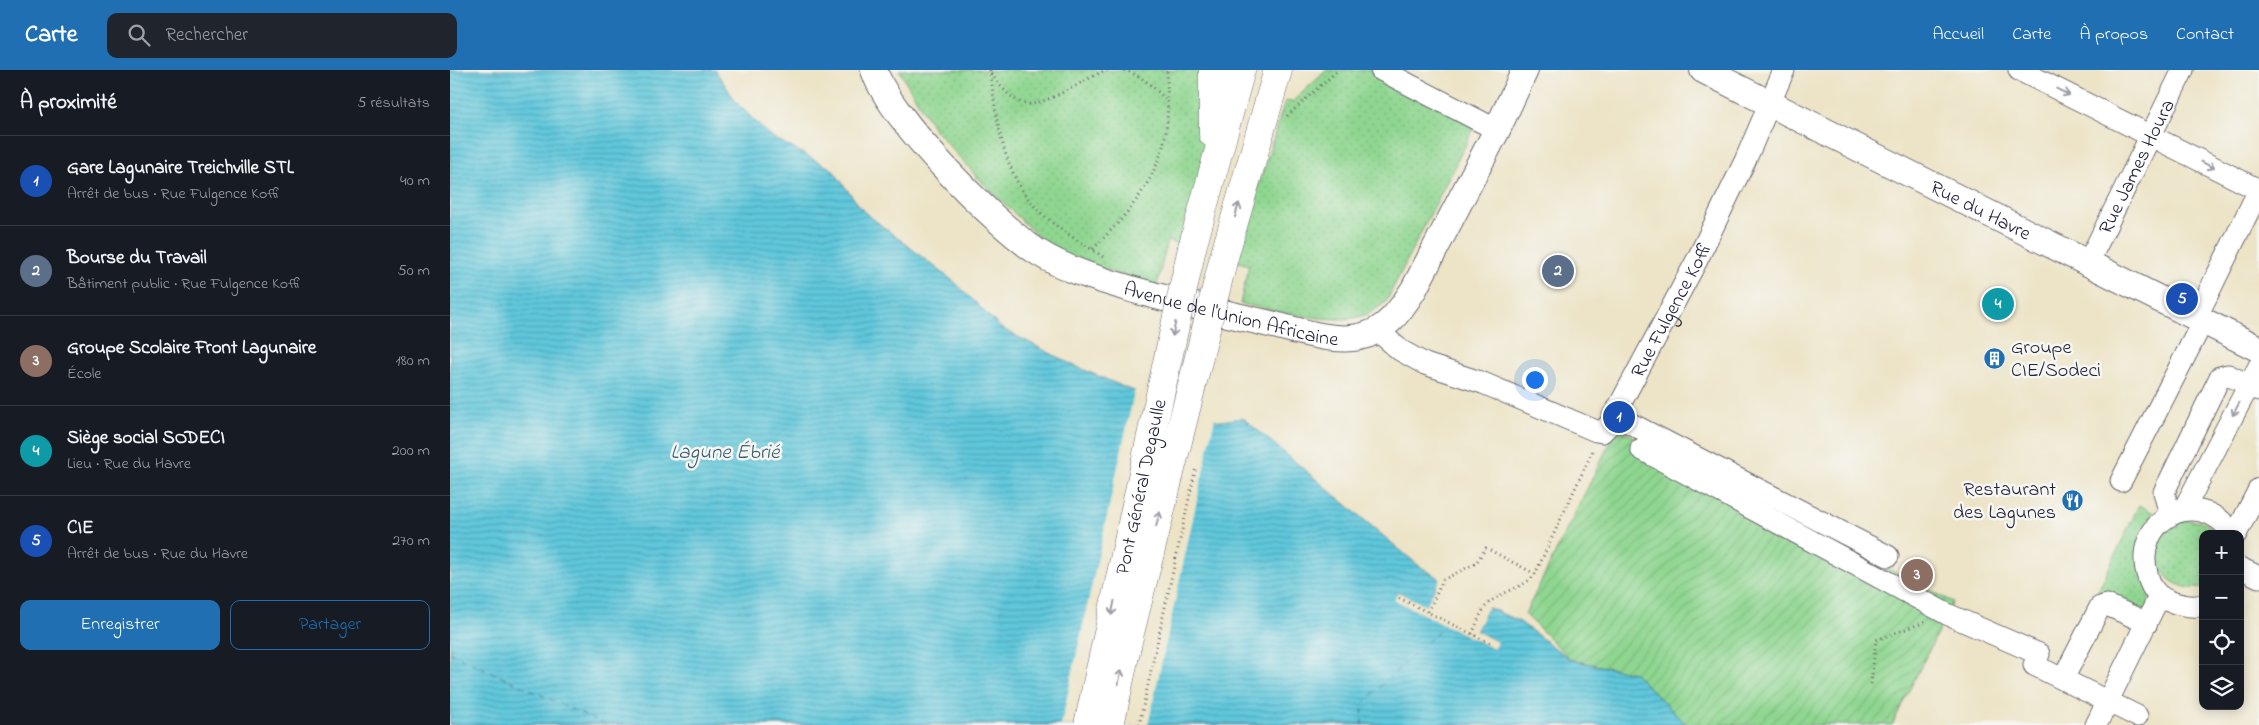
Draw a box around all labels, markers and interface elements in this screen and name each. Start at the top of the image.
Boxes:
search box [107,13,457,58]
text: Carte [25,18,77,53]
icon: search [125,21,153,49]
text: Rechercher [165,22,248,49]
text: Accueil [1932,22,1984,48]
text: Carte [2012,22,2051,48]
text: À propos [2079,22,2148,48]
text: Contact [2176,22,2234,48]
text: À proximité [20,88,117,118]
one-way arrow [2055,88,2070,97]
text: 5 résultats [357,91,430,115]
street label: Rue James Houra [2092,95,2183,240]
text: Gare Lagunaire Treichville STL [67,155,294,182]
one-way arrow [2200,161,2215,170]
text: 1 [33,169,39,193]
text: 40 m [400,169,430,193]
street label: Rue du Havre [1924,174,2035,249]
text: Arrêt de bus · Rue Fulgence Koffi [67,182,280,206]
one-way arrow [1233,203,1243,219]
street label: Rue Fulgence Koffi [1625,239,1720,384]
text: Bourse du Travail [67,245,207,272]
pin: 2 [1542,252,1574,290]
text: 2 [32,259,40,283]
text: 50 m [398,259,430,283]
text: Bâtiment public · Rue Fulgence Koffi [67,272,300,296]
street label: Avenue de l'Union Africaine [1120,276,1340,355]
pin: 5 [2166,280,2198,318]
pin: 4 [1982,285,2014,323]
one-way arrow [1169,321,1178,337]
place label: Groupe CIE/Sodeci [2011,334,2101,386]
text: Groupe Scolaire Front Lagunaire [67,335,316,362]
building icon: Groupe CIE/Sodeci [1983,346,2007,370]
text: 3 [33,349,39,373]
text: 180 m [396,349,430,373]
text: École [67,362,102,386]
your location [1522,367,1548,393]
street label: Pont Général Degaulle [1109,397,1176,578]
pin: 1 [1603,398,1635,436]
one-way arrow [2231,401,2241,416]
text: Siège social SODECI [67,425,225,452]
water label: Lagune Ébrié [670,438,781,469]
text: 4 [33,439,39,463]
text: 200 m [392,439,430,463]
text: Lieu · Rue du Havre [67,452,191,476]
place label: Restaurant des Lagunes [1953,476,2056,529]
restaurant icon: Restaurant des Lagunes [2060,488,2084,512]
one-way arrow [1154,512,1163,528]
text: CIE [67,515,93,542]
text: 5 [31,529,41,553]
text: 270 m [392,529,430,553]
map controls [2199,530,2244,710]
button: + [2199,530,2244,575]
text: Arrêt de bus · Rue du Havre [67,542,248,566]
pin: 3 [1901,556,1933,594]
button: − [2199,575,2244,620]
one-way arrow [1108,599,1117,615]
button: Enregistrer [20,600,220,650]
button: Partager [230,600,430,650]
button: locate [2199,620,2244,665]
button: layers [2199,665,2244,710]
one-way arrow [1116,670,1125,686]

